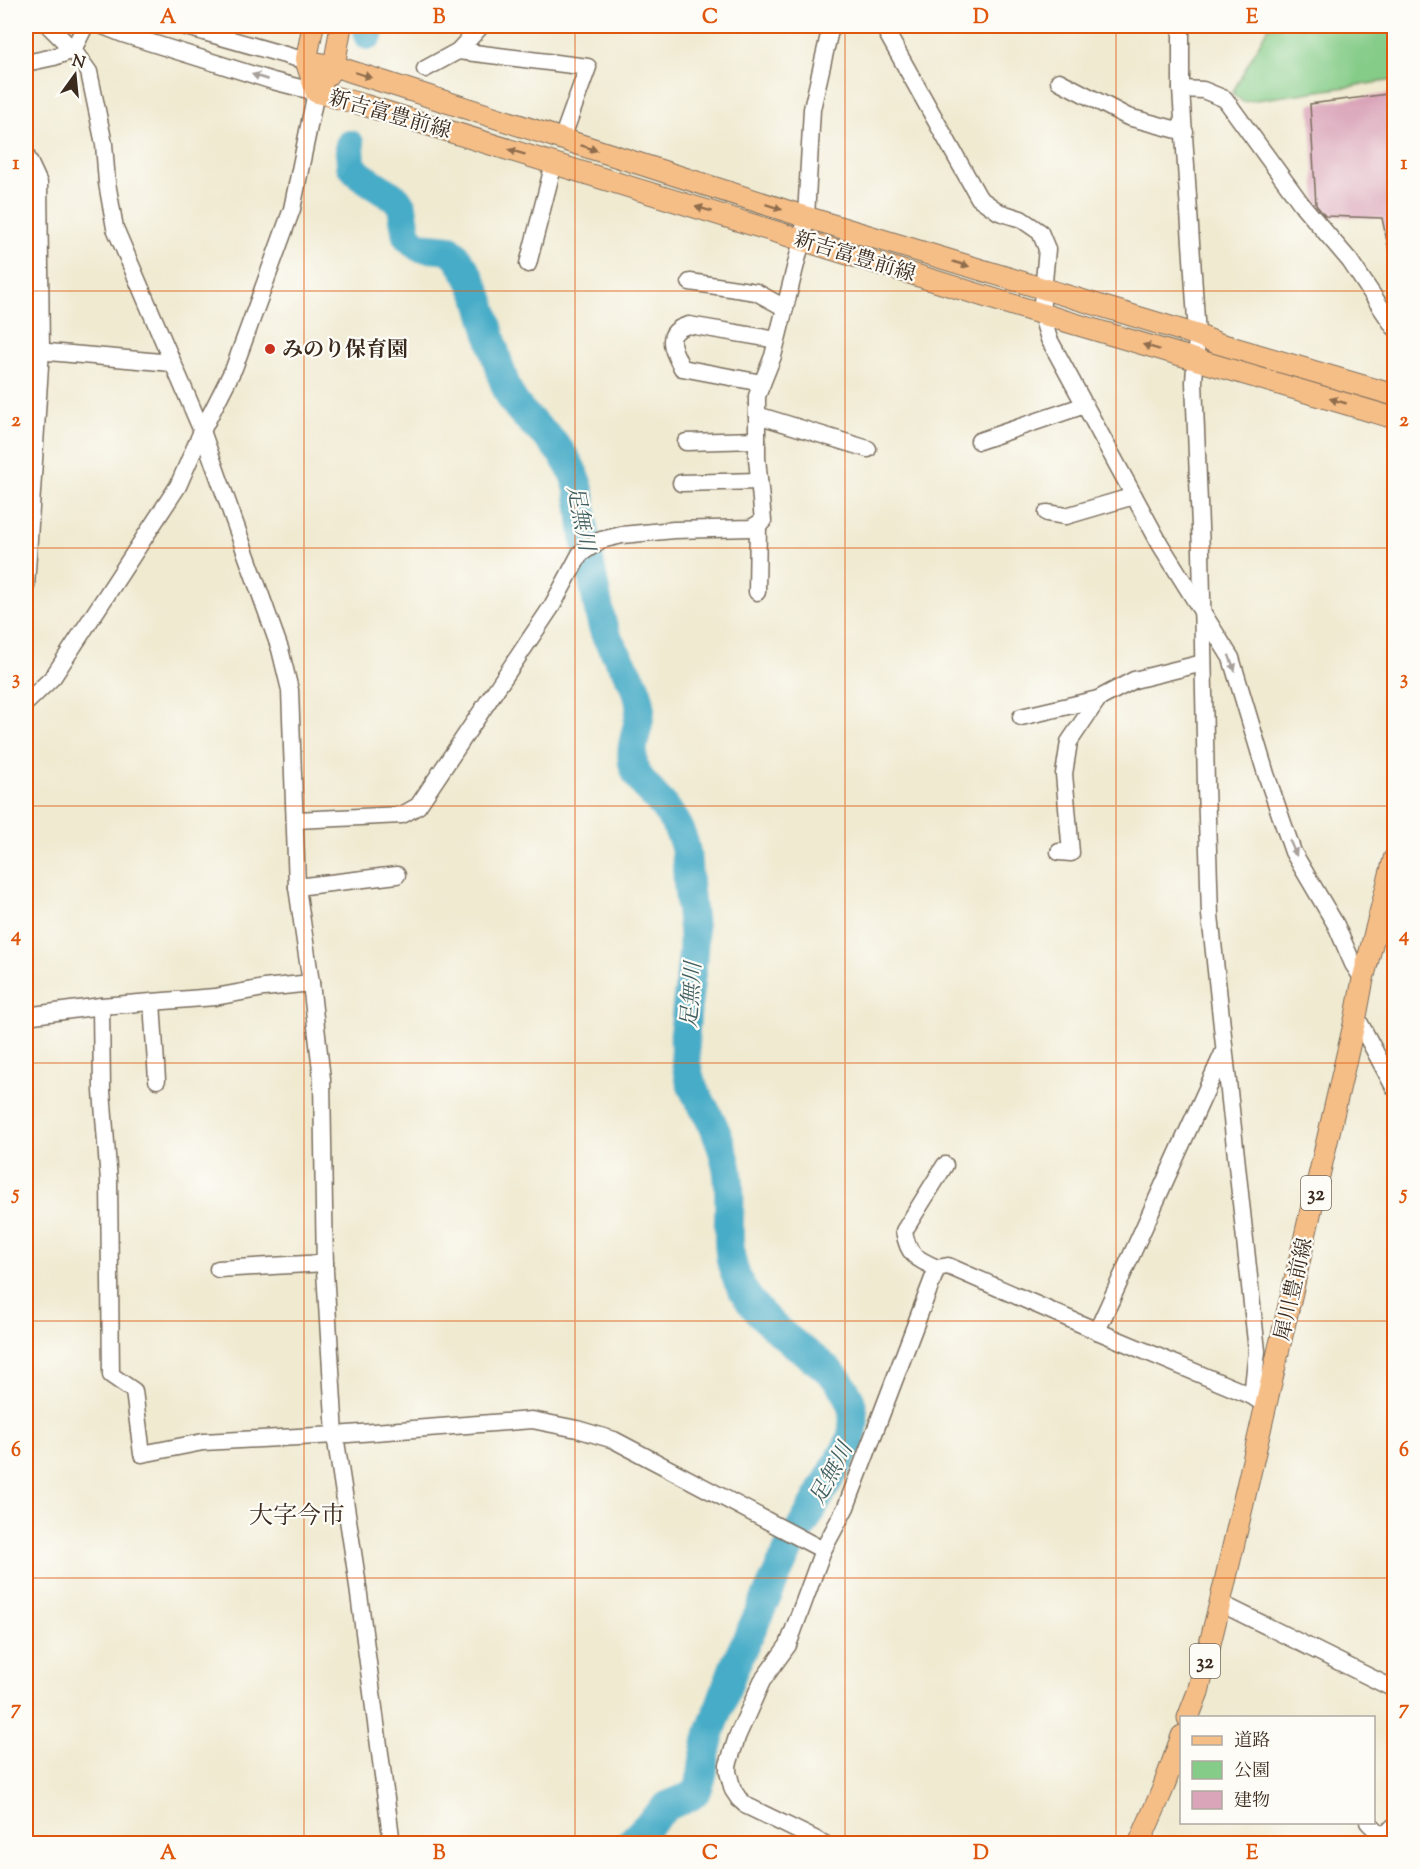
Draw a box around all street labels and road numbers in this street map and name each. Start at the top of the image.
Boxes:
street label: 新吉富豊前線 [325,84,454,148]
street label: 新吉富豊前線 [790,225,919,291]
road number: 32 [1301,1176,1331,1210]
street label: 犀川豊前線 [1269,1235,1321,1344]
road number: 32 [1190,1644,1220,1678]

